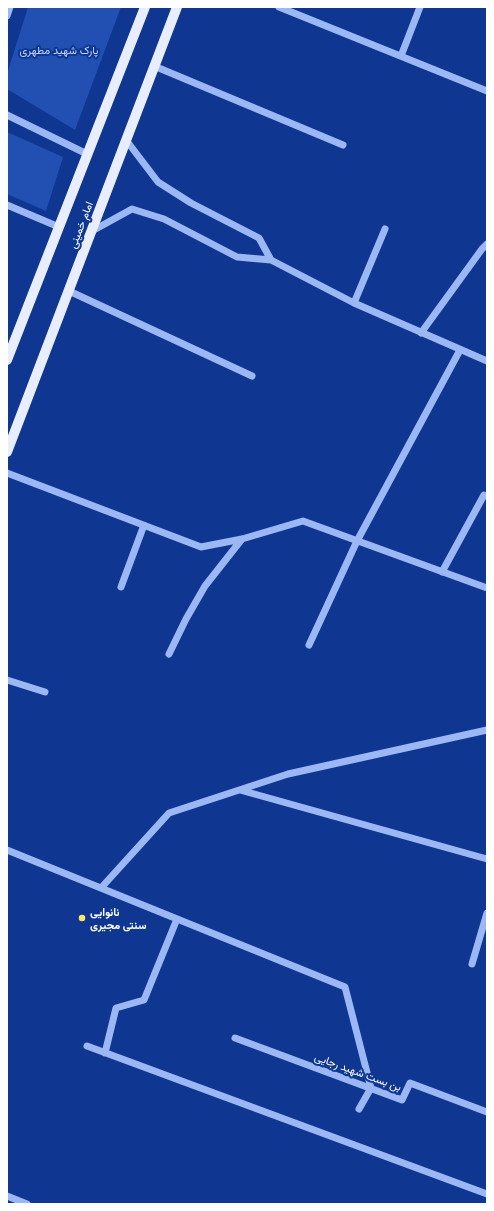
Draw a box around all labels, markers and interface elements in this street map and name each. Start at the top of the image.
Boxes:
park label: پارک شهید مطهری [19,43,99,57]
street label: امام خمینی [66,200,96,250]
place label: نانوایی سنتی مجیری [90,905,146,931]
marker: نانوایی سنتی مجیری [77,913,87,923]
street label: بن بست شهید رجایی [313,1050,403,1094]

